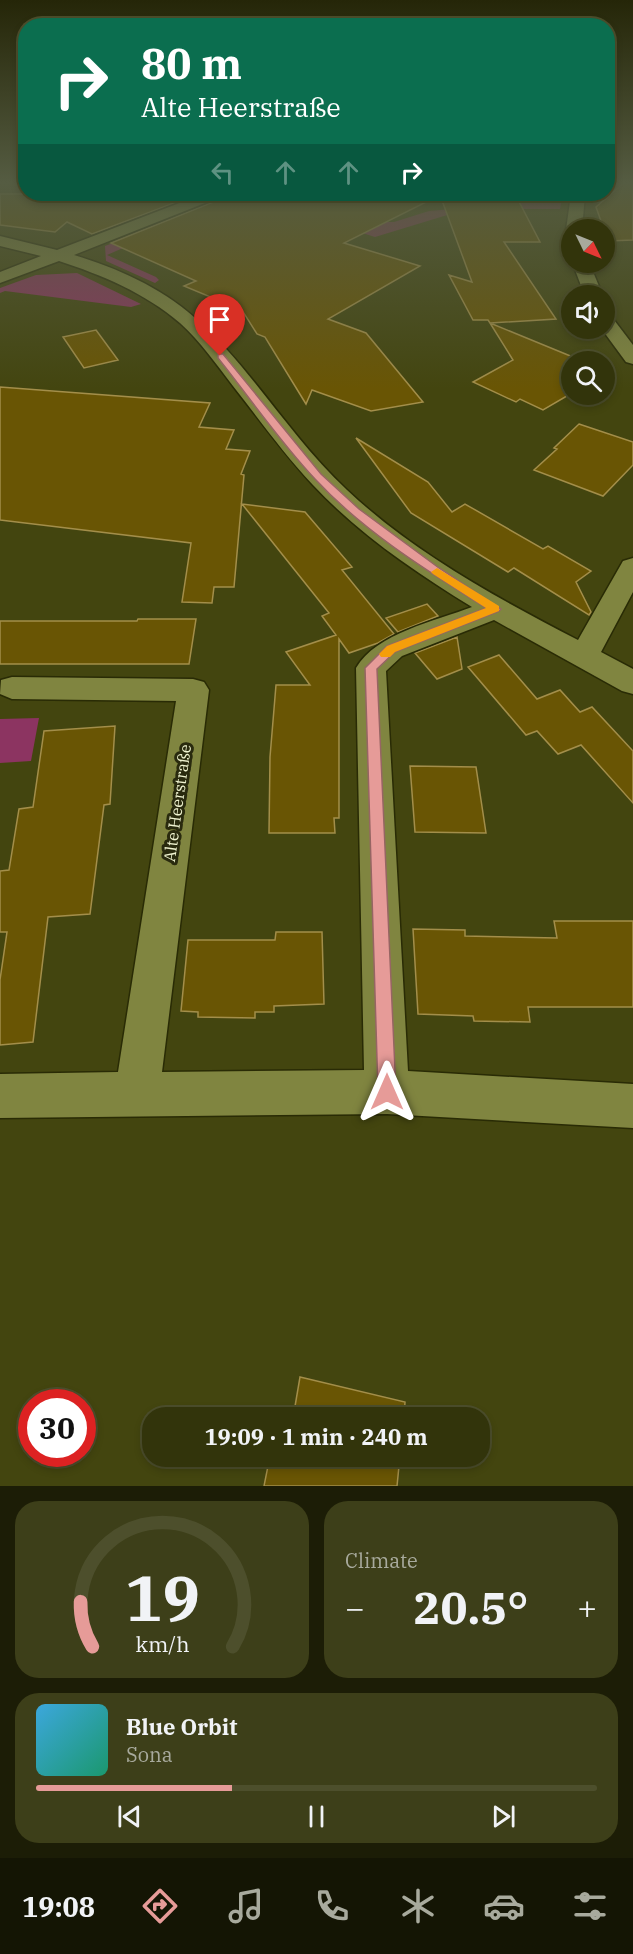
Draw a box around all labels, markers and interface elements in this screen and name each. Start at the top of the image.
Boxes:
text: 80 m [141,36,242,91]
icon: right [42,42,120,120]
text: Alte Heerstraße [141,89,341,124]
icon: left [206,156,239,189]
icon: ahead [269,156,302,189]
icon: ahead [332,156,365,189]
icon: right [395,156,428,189]
north arrow [561,219,615,273]
map controls [561,219,615,405]
button: sound [561,285,615,339]
pin [194,294,245,356]
icon: arrive [203,303,236,336]
button: search [561,351,615,405]
street label: Alte Heerstraße [159,743,195,863]
position arrow [355,1060,419,1124]
speed limit sign: 30 [18,1389,96,1467]
text: 19:09 · 1 min · 240 m [204,1422,428,1451]
text: Climate [345,1547,418,1574]
text: 19 [125,1557,199,1638]
text: 20.5° [414,1578,528,1636]
text: − [345,1586,365,1629]
text: + [577,1586,597,1629]
text: km/h [135,1630,189,1658]
text: Blue Orbit [126,1712,237,1741]
text: Sona [126,1741,173,1768]
icon: previous [113,1800,146,1833]
icon: pause [300,1800,333,1833]
icon: next [487,1800,520,1833]
icon: directions [139,1885,181,1927]
icon: music [225,1885,267,1927]
icon: phone [311,1885,353,1927]
icon: climate [397,1885,439,1927]
icon: car [483,1885,525,1927]
icon: filters [569,1885,611,1927]
text: 19:08 [22,1889,95,1924]

